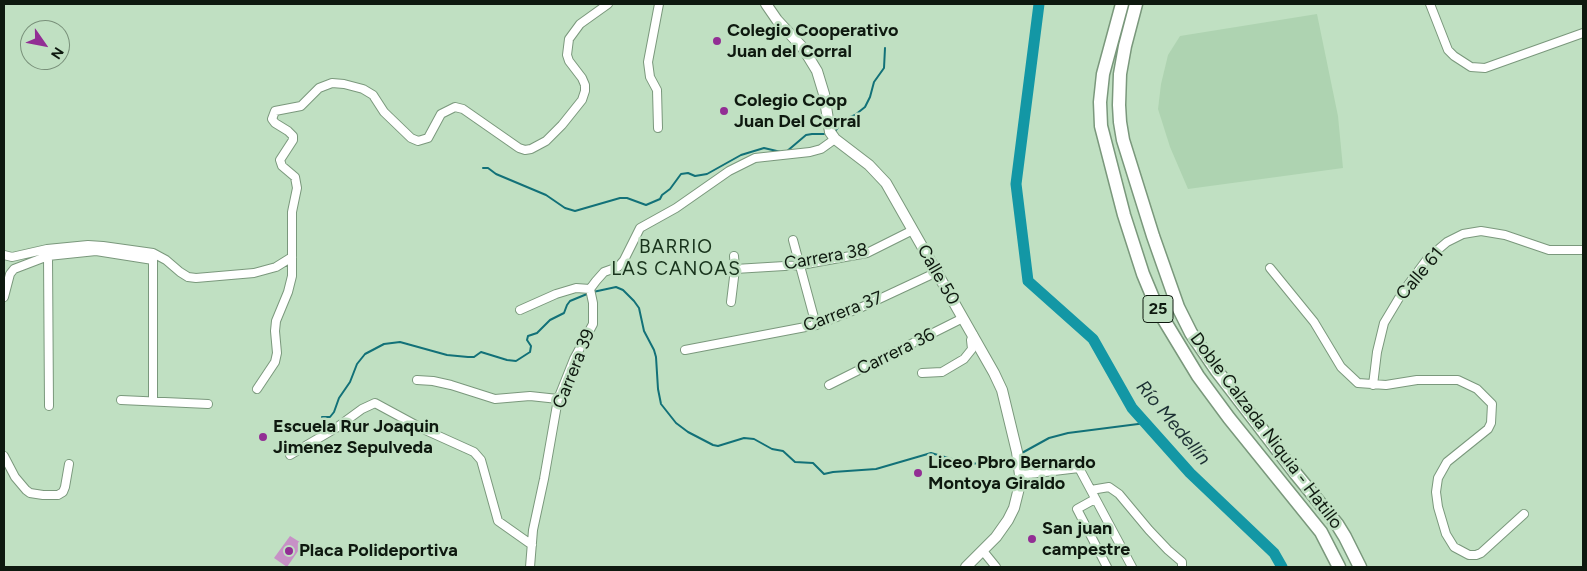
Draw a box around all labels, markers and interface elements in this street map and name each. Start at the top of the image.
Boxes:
north arrow [20,20,70,70]
place label: Colegio Cooperativo Juan del Corral [727,20,898,62]
marker: Colegio Cooperativo Juan del Corral [711,35,723,47]
text: N [47,44,67,62]
place label: Colegio Coop Juan Del Corral [734,90,861,132]
marker: Colegio Coop Juan Del Corral [718,105,730,117]
district label: BARRIO LAS CANOAS [610,236,742,280]
street label: Carrera 38 [782,239,870,275]
street label: Calle 50 [912,241,964,309]
street label: Calle 61 [1392,243,1448,305]
street label: Carrera 37 [800,287,886,337]
road number: 25 [1143,296,1173,322]
street label: Carrera 36 [854,324,938,380]
street label: Carrera 39 [548,326,600,412]
street label: Doble Calzada Niquia - Hatillo [1185,329,1347,533]
water label: Río Medellín [1131,376,1215,470]
place label: Escuela Rur Joaquin Jimenez Sepulveda [273,416,439,458]
marker: Escuela Rur Joaquin Jimenez Sepulveda [257,431,269,443]
place label: Liceo Pbro Bernardo Montoya Giraldo [928,452,1096,494]
marker: Liceo Pbro Bernardo Montoya Giraldo [912,467,924,479]
place label: San juan campestre [1042,518,1130,560]
marker: San juan campestre [1026,533,1038,545]
place label: Placa Polideportiva [299,540,458,562]
marker: Placa Polideportiva [283,545,295,557]

